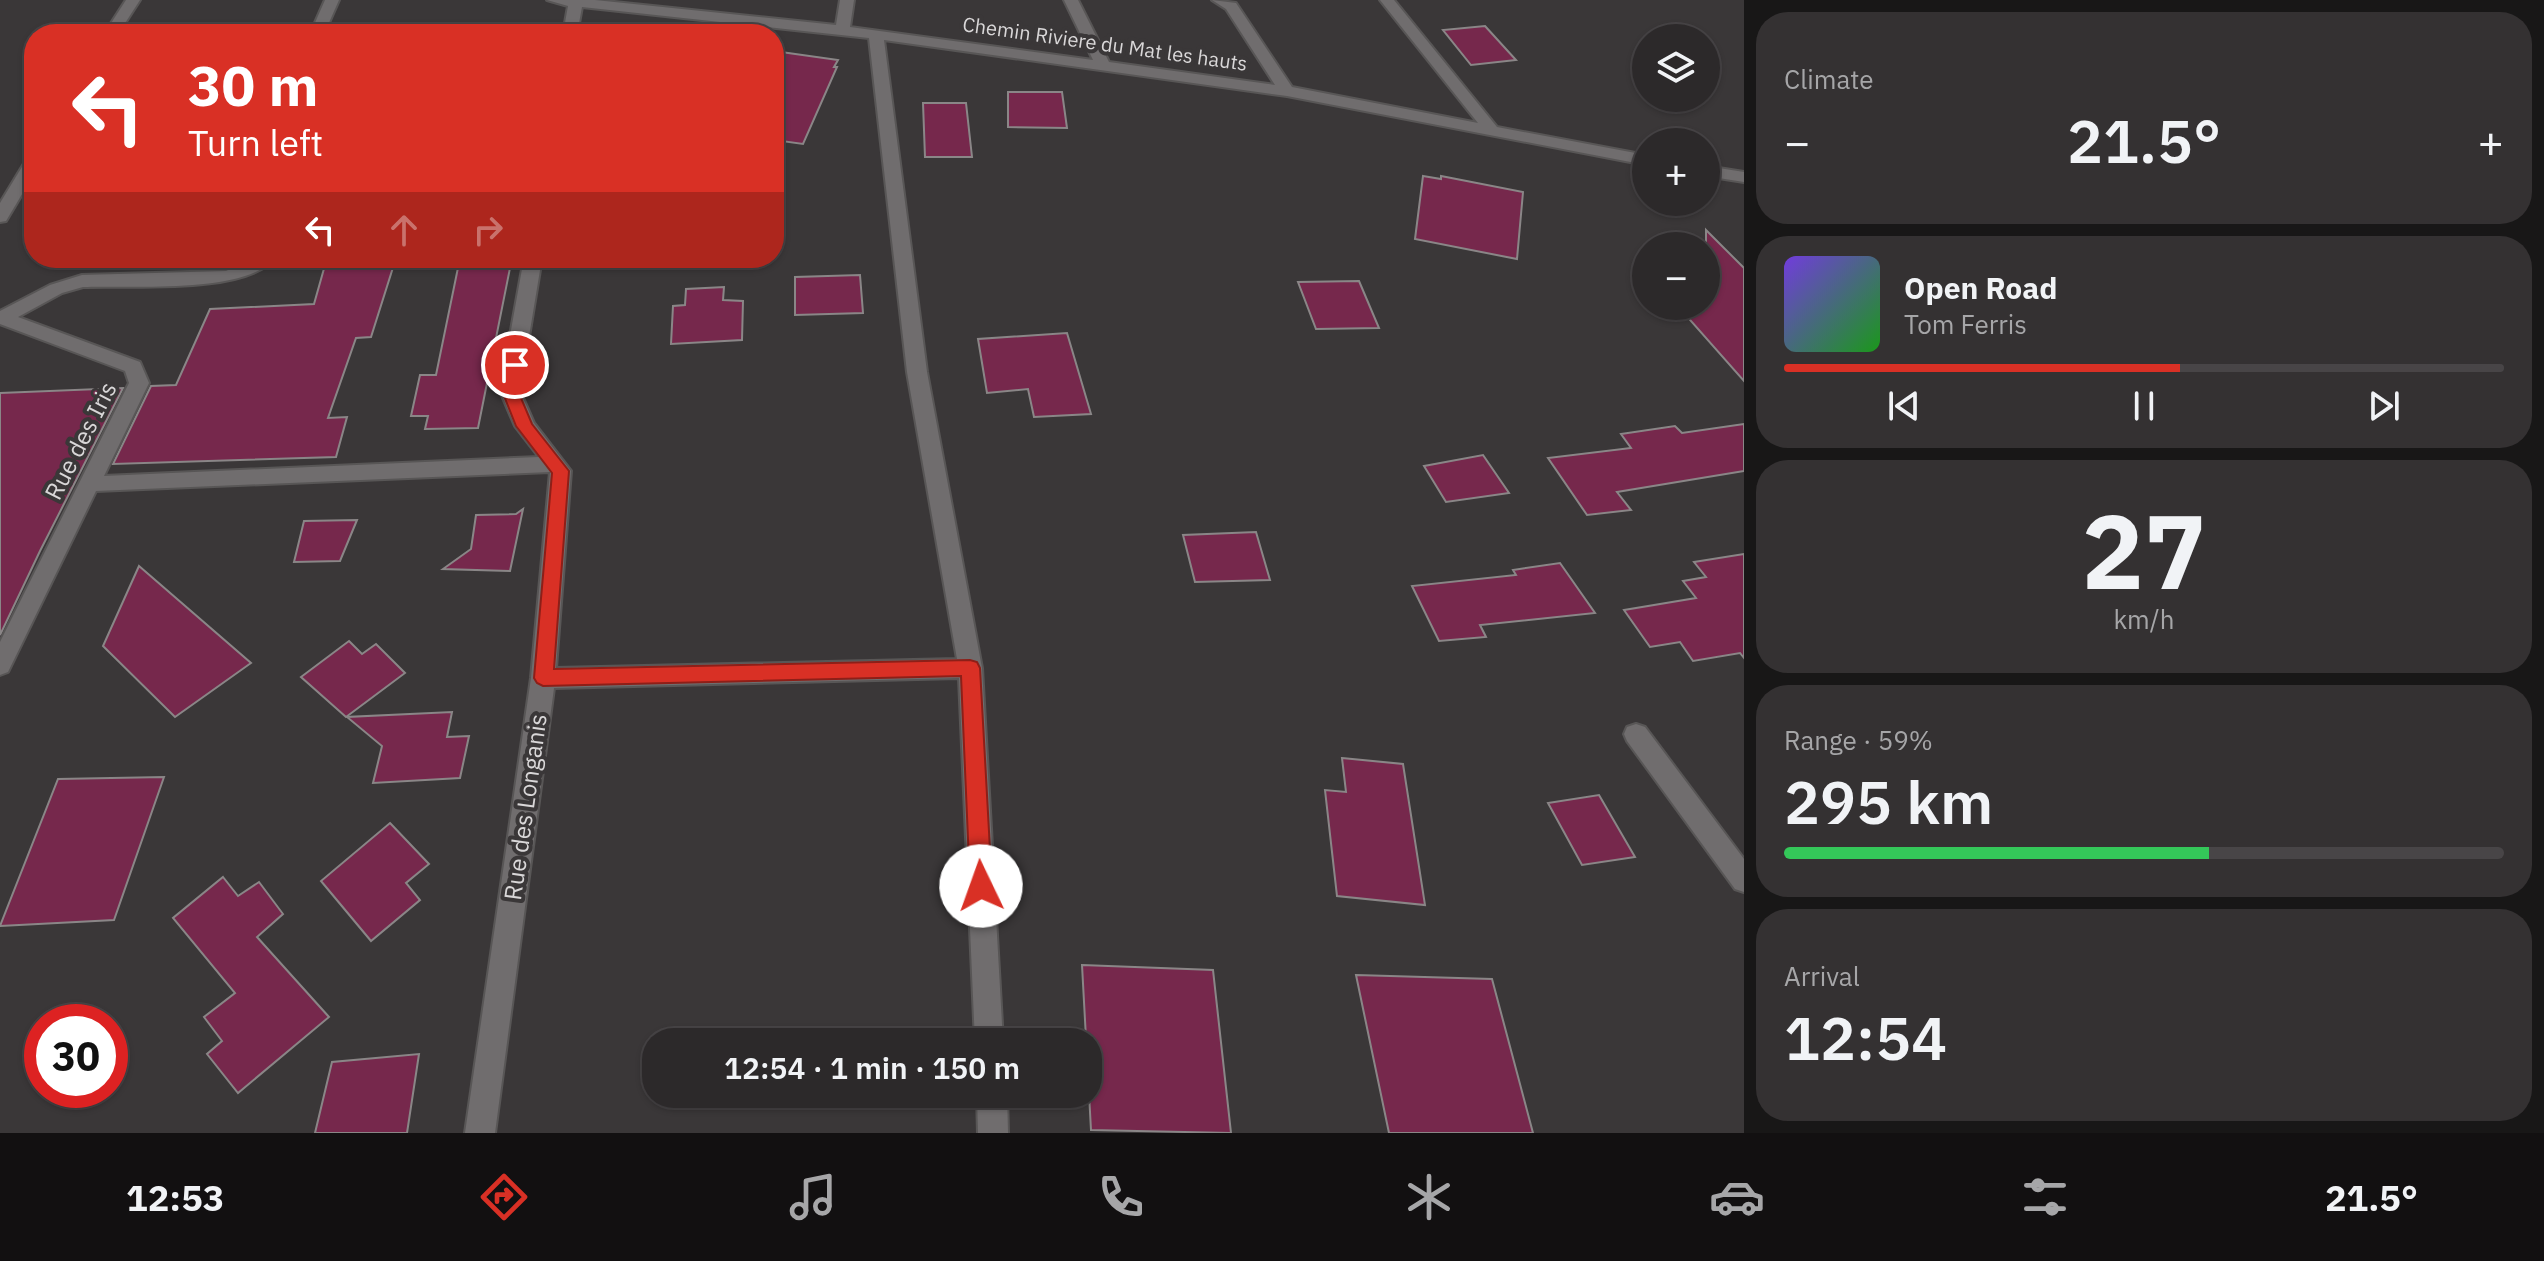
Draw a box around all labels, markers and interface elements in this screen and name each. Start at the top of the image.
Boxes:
street label: Chemin Riviere du Mat les hauts [961,10,1249,77]
map controls [1632,24,1720,320]
button: layers [1632,24,1720,112]
text: 30 m [188,49,318,121]
icon: left [56,56,160,160]
text: Climate [1784,62,1874,96]
text: 21.5° [2067,101,2221,180]
text: − [1784,113,1810,170]
text: + [2478,113,2504,170]
text: Turn left [188,119,323,166]
button: + [1632,128,1720,216]
icon: left [298,208,342,252]
icon: ahead [382,208,426,252]
icon: right [466,208,510,252]
button: − [1632,232,1720,320]
text: Open Road [1904,268,2057,307]
text: Tom Ferris [1904,307,2027,341]
pin [481,331,549,399]
icon: arrive [493,343,537,387]
street label: Rue des Iris [37,376,124,505]
icon: previous [1882,384,1926,428]
icon: pause [2122,384,2166,428]
icon: next [2362,384,2406,428]
text: 27 [2082,482,2206,618]
text: km/h [2113,602,2175,636]
street label: Rue des Longanis [496,712,554,902]
text: Range · 59% [1784,723,1933,757]
text: 295 km [1784,762,1993,841]
position arrow [939,844,1023,928]
text: Arrival [1784,959,1860,993]
text: 12:54 [1784,998,1947,1077]
speed limit sign: 30 [24,1004,128,1108]
text: 12:54 · 1 min · 150 m [724,1048,1020,1087]
icon: directions [476,1169,532,1225]
icon: music [785,1169,841,1225]
icon: phone [1093,1169,1149,1225]
icon: climate [1401,1169,1457,1225]
icon: car [1709,1169,1765,1225]
icon: filters [2017,1169,2073,1225]
text: 12:53 [126,1174,224,1221]
text: 21.5° [2325,1174,2418,1221]

